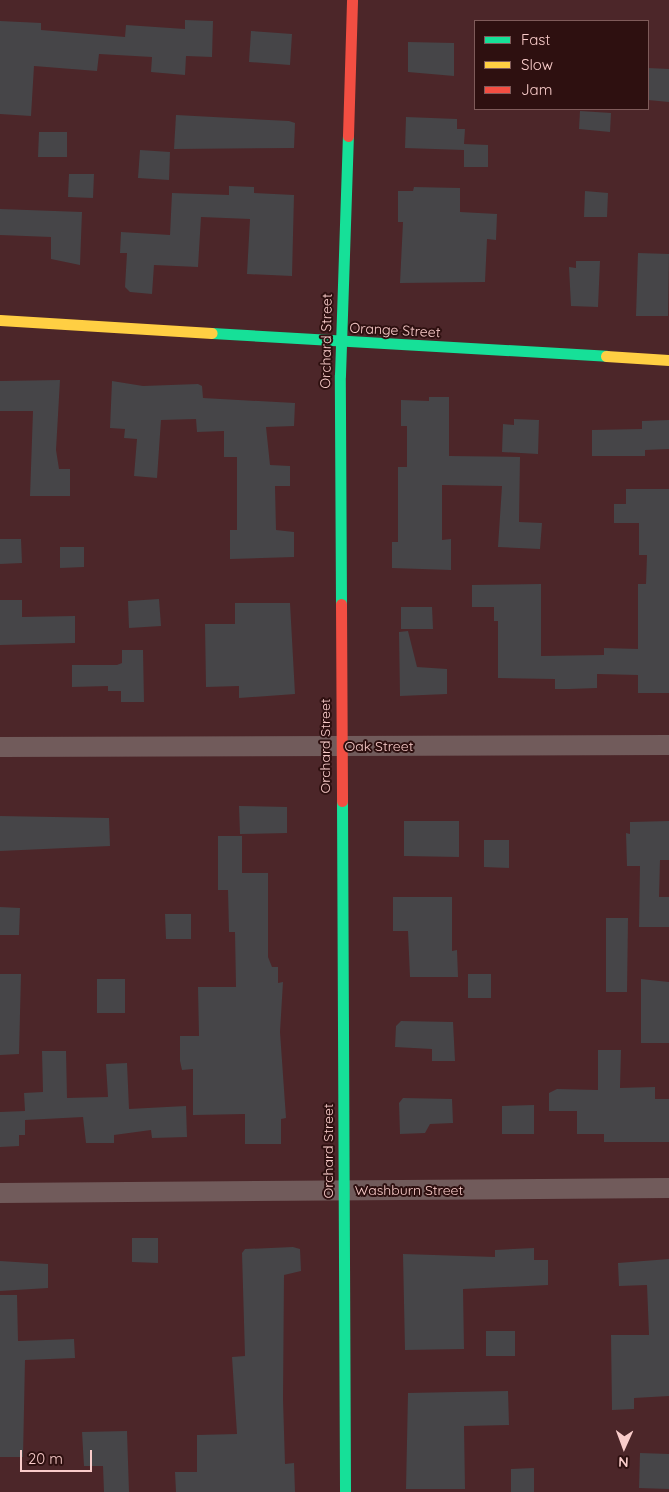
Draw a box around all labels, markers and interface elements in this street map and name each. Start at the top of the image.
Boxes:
legend [474,20,649,110]
text: Fast [521,30,550,49]
text: Slow [521,55,553,74]
text: Jam [521,80,552,99]
street label: Orchard Street [317,293,335,389]
street label: Orange Street [349,319,441,341]
street label: Orchard Street [317,698,333,794]
street label: Oak Street [345,738,413,754]
street label: Orchard Street [320,1103,336,1199]
street label: Washburn Street [355,1182,463,1198]
north arrow [599,1422,649,1472]
scale bar [22,1440,95,1472]
text: 20 m [28,1449,63,1468]
text: N [618,1453,629,1471]

